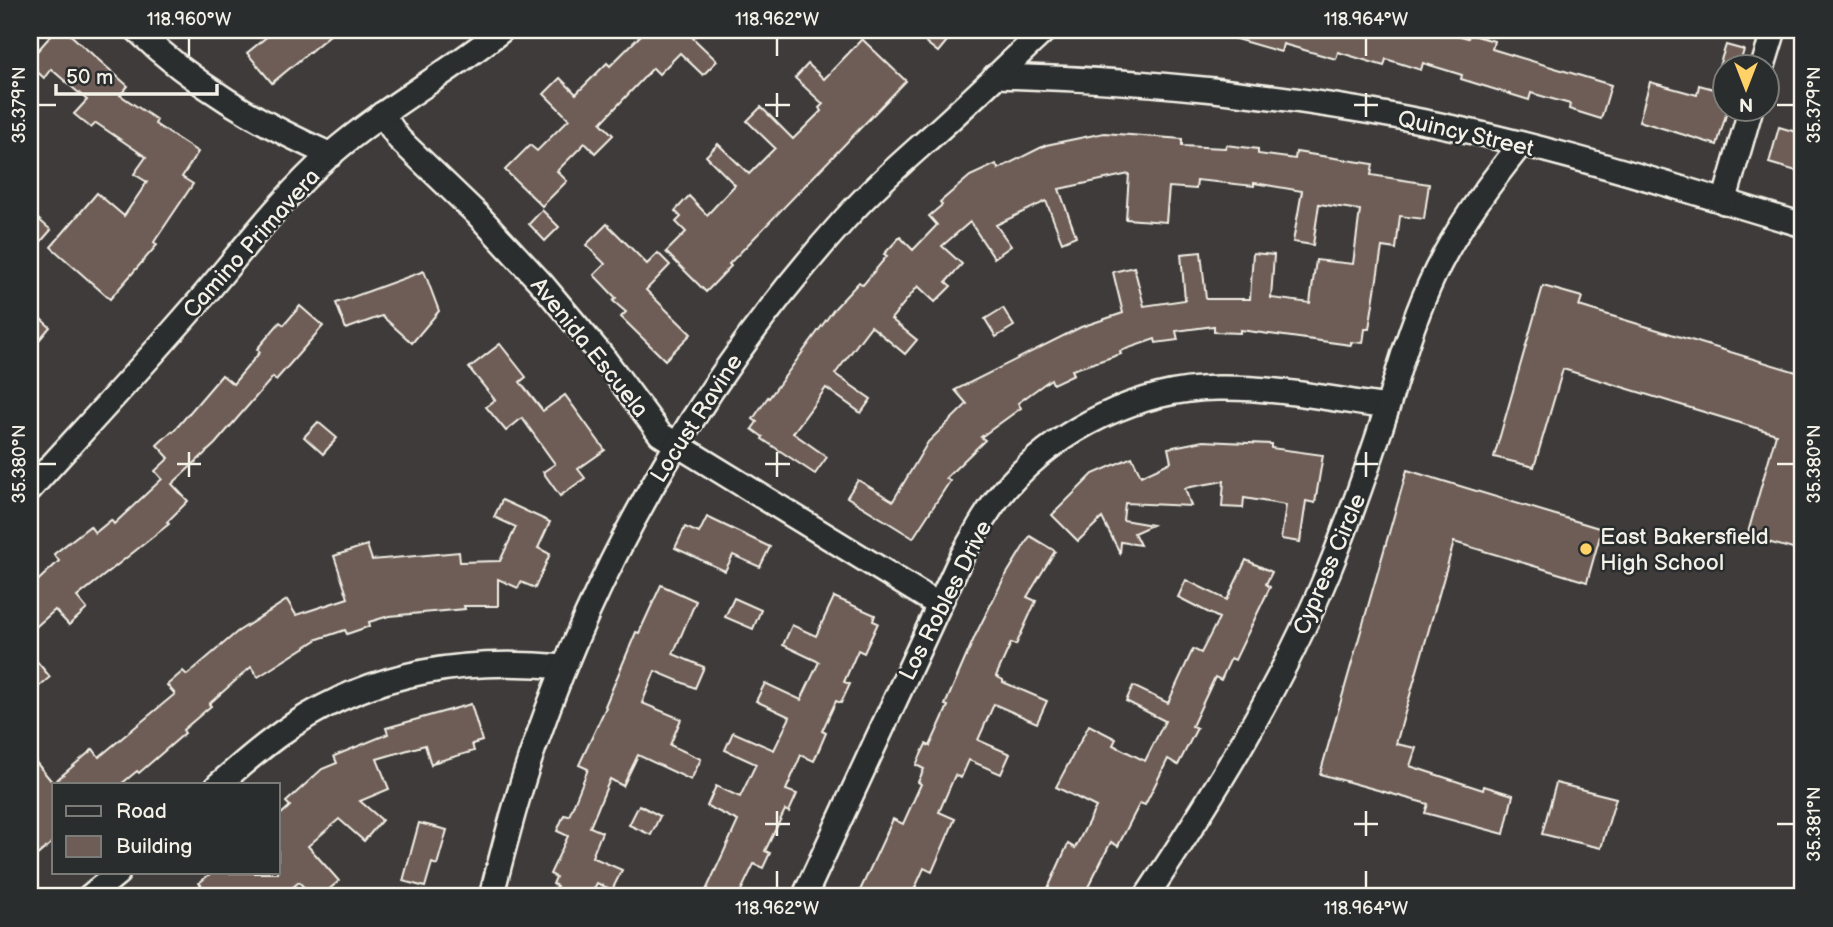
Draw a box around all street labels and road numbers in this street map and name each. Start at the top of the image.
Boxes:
street label: Quincy Street [1395,105,1537,163]
street label: Camino Primavera [177,163,326,324]
street label: Avenida Escuela [524,272,654,423]
street label: Locust Ravine [645,349,749,488]
street label: Cypress Circle [1288,489,1372,639]
street label: Los Robles Drive [894,516,998,685]

